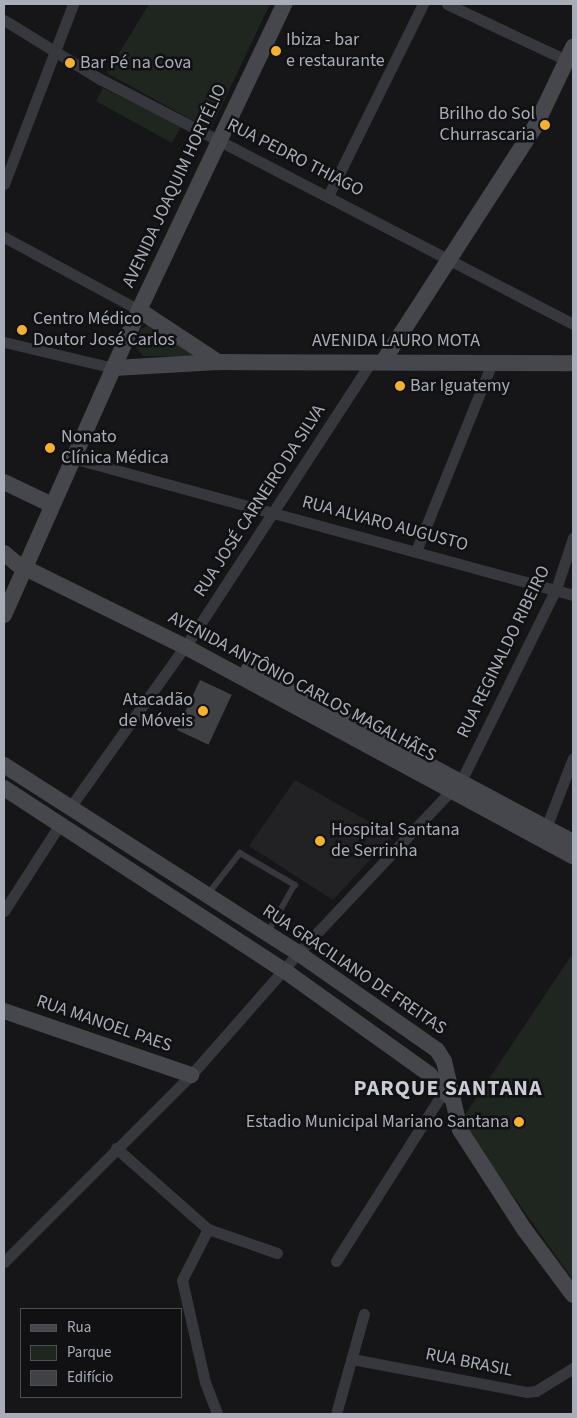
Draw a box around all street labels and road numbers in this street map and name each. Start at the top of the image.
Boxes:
street label: AVENIDA JOAQUIM HORTÉLIO [118,81,232,291]
street label: RUA PEDRO THIAGO [223,114,367,202]
street label: AVENIDA LAURO MOTA [312,330,480,352]
street label: RUA JOSÉ CARNEIRO DA SILVA [190,401,330,601]
street label: RUA ALVARO AUGUSTO [300,491,470,557]
street label: RUA REGINALDO RIBEIRO [453,562,555,742]
street label: AVENIDA ANTÔNIO CARLOS MAGALHÃES [164,607,440,767]
street label: RUA GRACILIANO DE FREITAS [258,900,450,1040]
street label: RUA MANOEL PAES [34,991,174,1057]
street label: RUA BRASIL [423,1344,515,1382]

